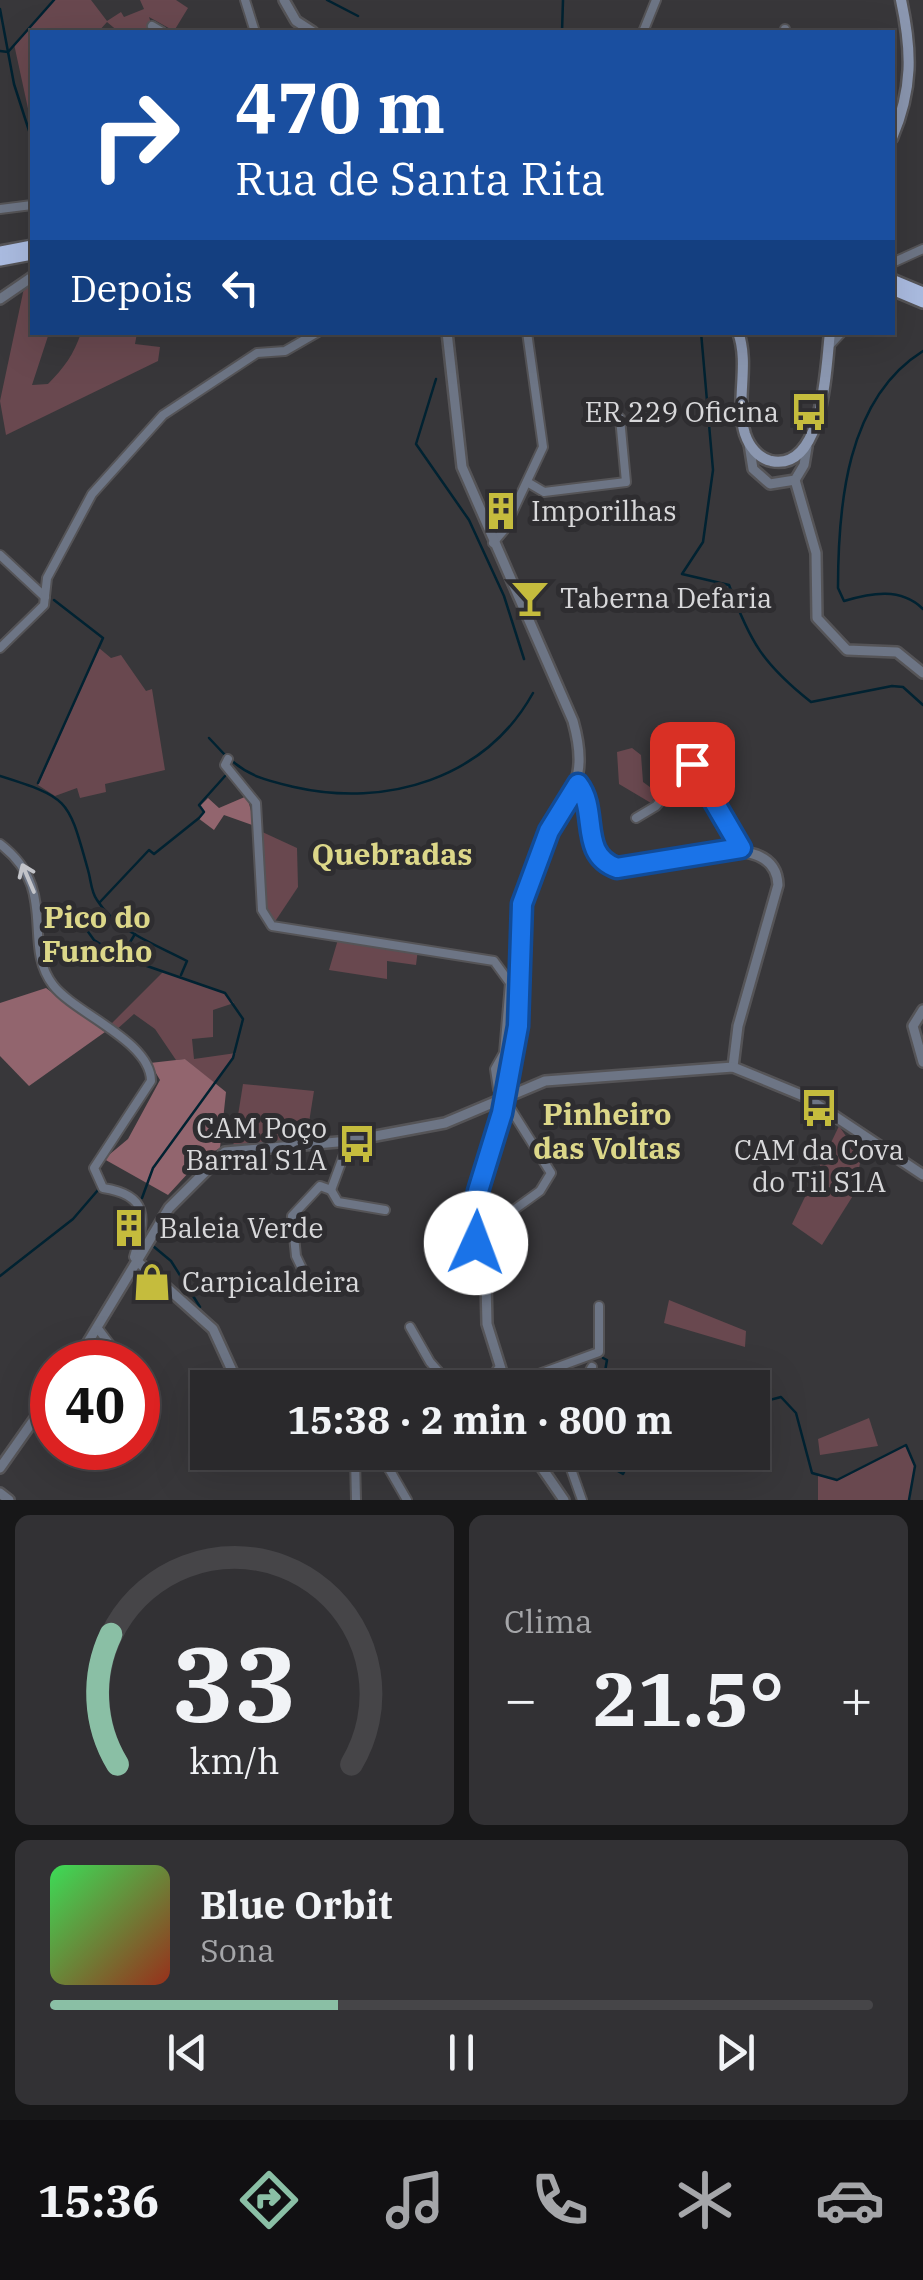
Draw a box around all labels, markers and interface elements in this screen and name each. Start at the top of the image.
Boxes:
text: 470 m [235,61,445,152]
icon: right [70,70,200,200]
text: Rua de Santa Rita [235,149,605,207]
icon: left [213,260,268,315]
text: Depois [70,263,193,312]
bus stop icon: ER 229 Oficina [788,391,830,433]
place label: ER 229 Oficina [585,393,779,430]
building icon: Imporilhas [480,490,522,532]
place label: Imporilhas [531,492,677,529]
bar icon: Taberna Defaria [509,577,551,619]
place label: Taberna Defaria [560,579,772,616]
pin [650,722,735,807]
icon: arrive [665,737,720,792]
district label: Quebradas [311,834,473,873]
one-way arrow [18,863,36,894]
district label: Pico do Funcho [42,897,152,970]
bus stop icon: CAM da Cova do Til S1A [798,1087,840,1129]
district label: Pinheiro das Voltas [533,1094,681,1167]
place label: CAM Poço Barral S1A [185,1109,327,1178]
bus stop icon: CAM Poço Barral S1A [336,1123,378,1165]
place label: CAM da Cova do Til S1A [734,1131,904,1200]
position arrow [424,1191,528,1295]
building icon: Baleia Verde [108,1207,150,1249]
place label: Baleia Verde [159,1209,324,1246]
shop icon: Carpicaldeira [131,1261,173,1303]
place label: Carpicaldeira [182,1263,360,1300]
speed limit sign: 40 [30,1340,160,1470]
text: 15:38 · 2 min · 800 m [287,1395,673,1444]
text: Clima [504,1600,592,1642]
text: 33 [172,1615,297,1751]
text: 21.5° [593,1649,784,1747]
text: − [504,1663,537,1734]
text: + [840,1663,873,1734]
text: km/h [189,1737,280,1784]
text: Blue Orbit [200,1880,392,1929]
text: Sona [200,1929,275,1971]
icon: previous [160,2025,215,2080]
icon: pause [434,2025,489,2080]
icon: next [708,2025,763,2080]
icon: directions [234,2165,304,2235]
icon: music [380,2165,450,2235]
icon: phone [525,2165,595,2235]
icon: climate [670,2165,740,2235]
icon: car [815,2165,885,2235]
text: 15:36 [38,2171,159,2229]

